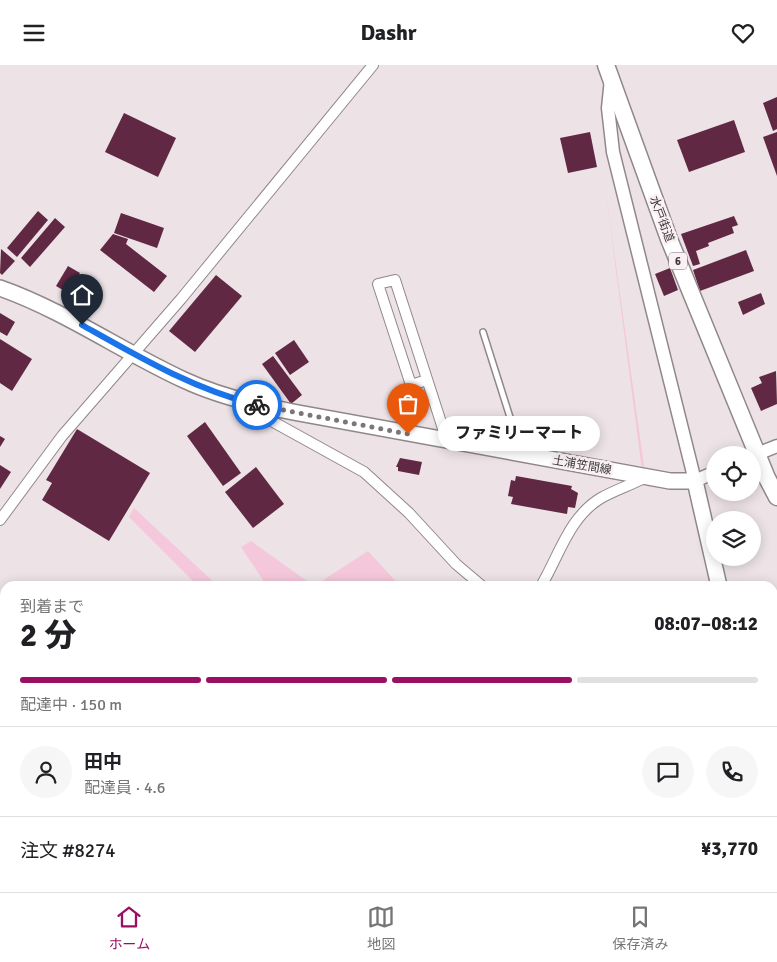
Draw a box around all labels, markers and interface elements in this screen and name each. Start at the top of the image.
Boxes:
icon: menu [20,19,48,47]
text: Dashr [360,19,417,46]
icon: heart [729,19,757,47]
street label: 水戸街道 [646,194,677,244]
road number: 6 [669,253,687,270]
pin [61,274,103,325]
icon: home [68,281,96,309]
courier [232,380,282,430]
pin [387,383,429,434]
icon: bag [394,390,422,418]
icon: bike [243,391,271,419]
callout: ファミリーマート [438,417,600,451]
text: ファミリーマート [455,423,583,443]
map controls [706,446,761,566]
button: locate [706,446,761,501]
street label: 土浦笠間線 [551,453,613,478]
button: layers [706,511,761,566]
text: 到着まで [20,597,84,617]
text: 08:07–08:12 [654,612,758,636]
text: 2 分 [20,616,76,655]
text: 配達中 · 150 m [20,695,122,715]
button: person [20,746,72,798]
button: chat [642,746,694,798]
button: phone [706,746,758,798]
text: 田中 [84,750,122,774]
text: 配達員 · 4.6 [84,778,165,798]
text: ¥3,770 [701,837,758,861]
text: 注文 #8274 [20,839,115,863]
tab: ホーム [109,903,150,953]
tab: 地図 [367,903,395,953]
tab: 保存済み [612,903,668,953]

